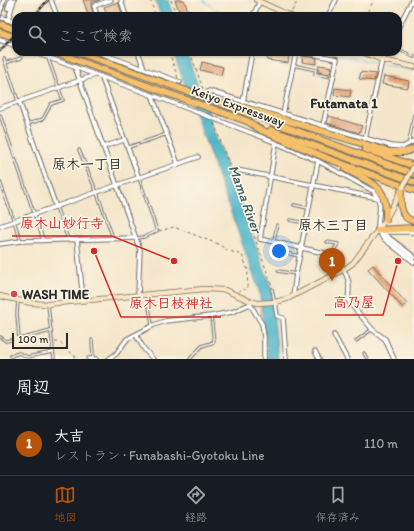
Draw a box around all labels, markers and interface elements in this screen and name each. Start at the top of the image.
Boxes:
search box [12,12,402,56]
icon: search [26,23,48,45]
text: ここで検索 [58,27,133,45]
street label: Keiyo Expressway [189,82,287,130]
district label: Futamata 1 [310,95,378,112]
district label: 原木一丁目 [52,156,122,173]
water label: Mama River [225,163,266,237]
callout: 原木山妙行寺 [12,210,112,236]
text: 原木山妙行寺 [20,215,104,232]
district label: 原木三丁目 [298,217,368,234]
your location [269,241,289,261]
pin: 1 [319,248,345,281]
place label: WASH TIME [22,287,90,302]
marker: WASH TIME [9,289,19,299]
callout: 高乃屋 [325,289,383,315]
callout: 原木日枝神社 [121,291,221,317]
text: 高乃屋 [333,294,375,311]
text: 原木日枝神社 [129,295,213,312]
scale bar [12,331,68,350]
text: 100 m [18,333,48,346]
text: 周辺 [16,377,50,397]
text: 大吉 [54,427,84,445]
text: 1 [26,436,32,451]
text: 110 m [364,436,398,451]
text: レストラン · Funabashi-Gyotoku Line [54,448,264,463]
tab: 地図 [54,484,76,524]
tab: 経路 [185,484,207,524]
tab: 保存済み [316,484,360,524]

